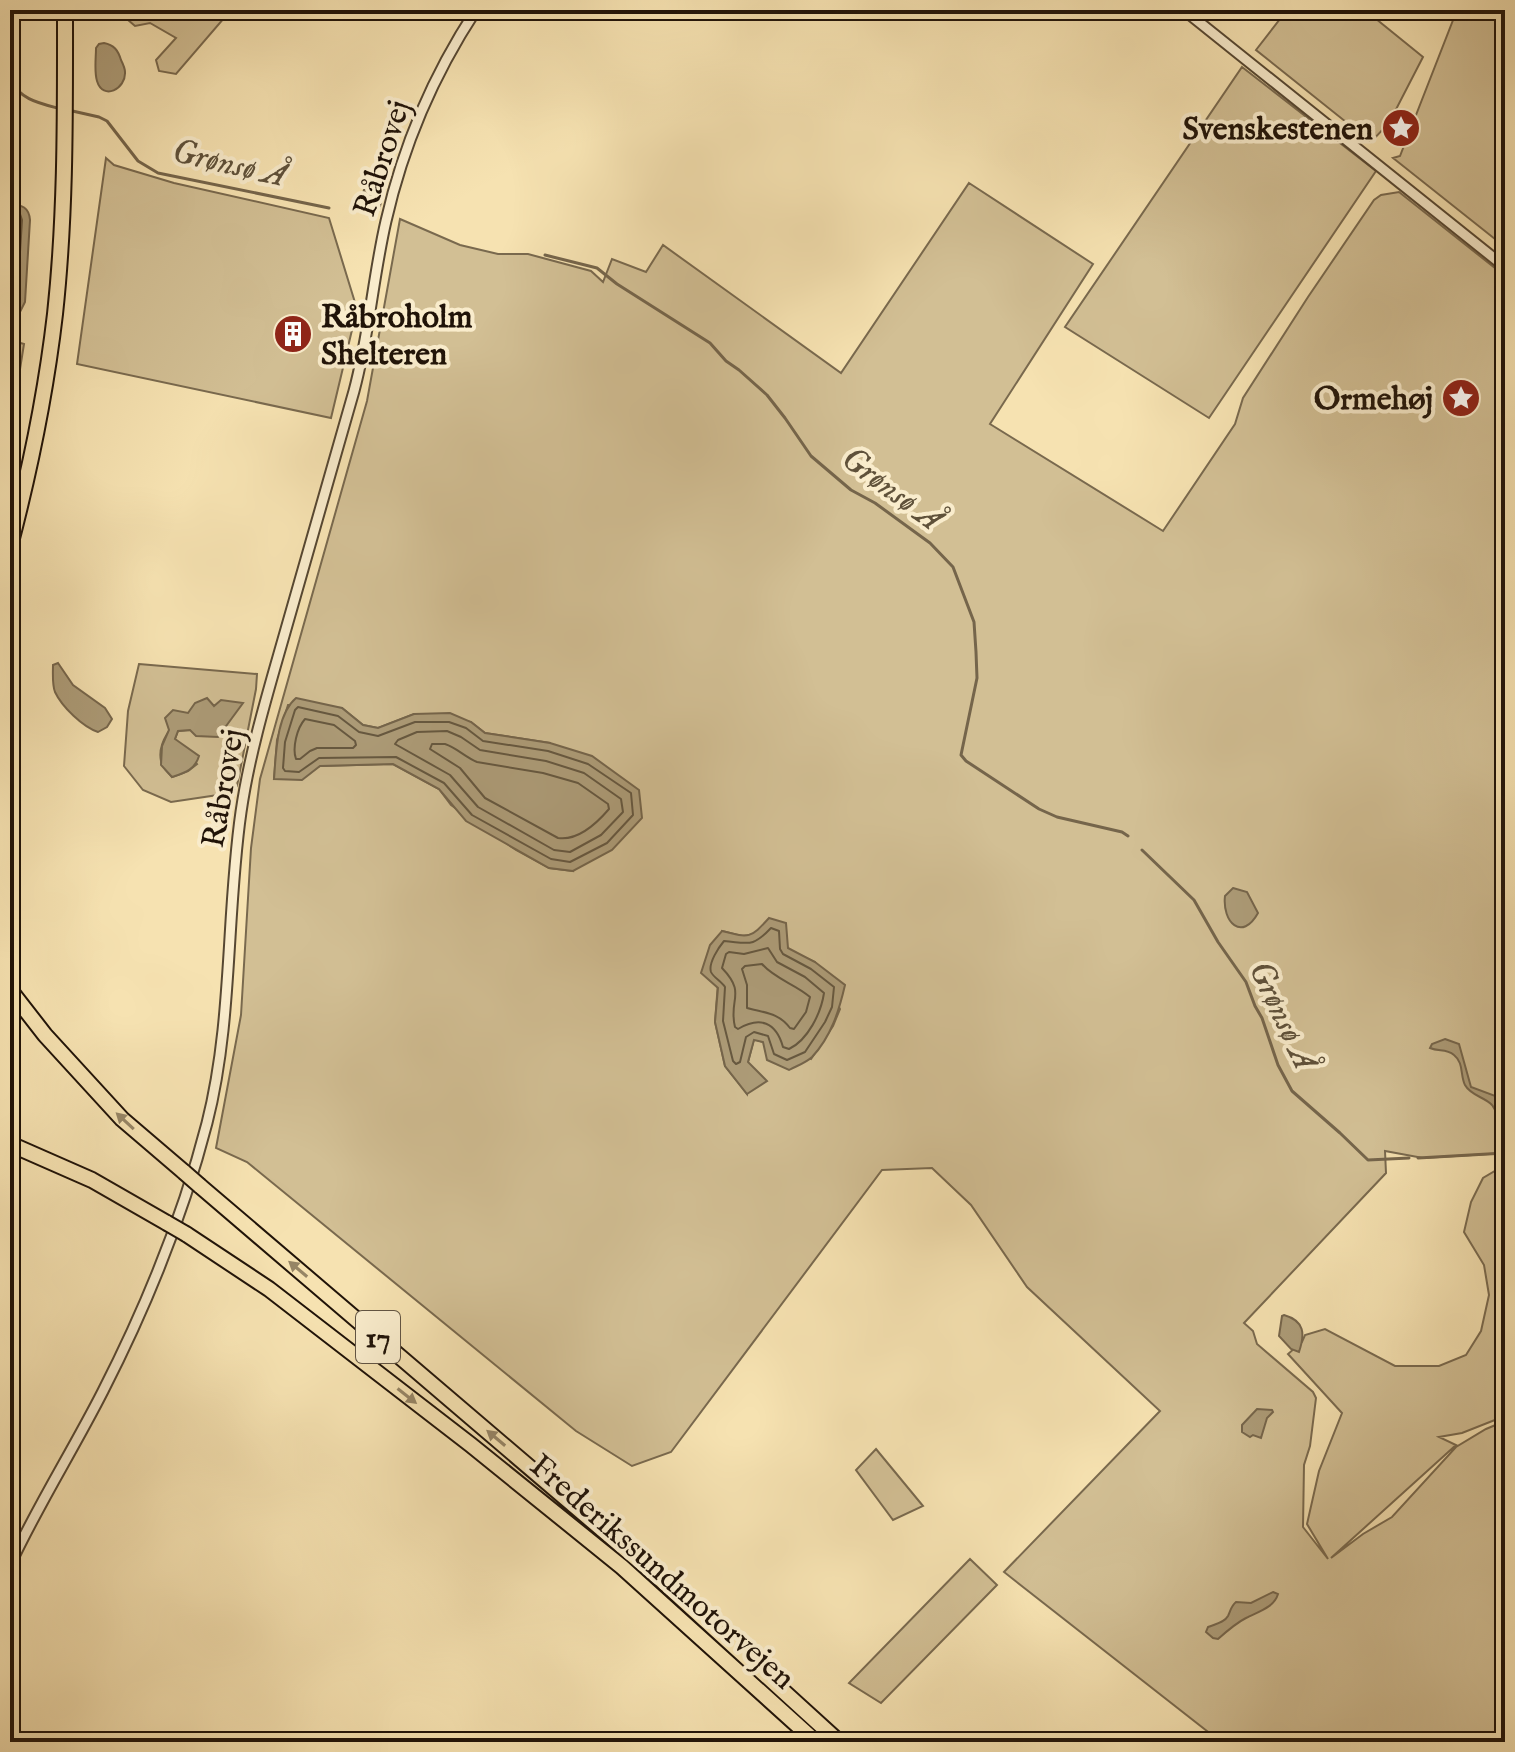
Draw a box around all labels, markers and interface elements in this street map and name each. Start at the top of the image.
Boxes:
street label: Råbrovej [345,95,421,222]
place icon: Svenskestenen [1380,107,1422,149]
place label: Svenskestenen [1183,110,1373,151]
water label: Grønsø Å [168,129,294,199]
place label: Råbroholm Shelteren [321,298,473,376]
building icon: Råbroholm Shelteren [272,313,314,355]
place icon: Ormehøj [1440,377,1482,419]
place label: Ormehøj [1314,380,1433,421]
water label: Grønsø Å [832,437,954,544]
street label: Råbrovej [194,726,255,851]
water label: Grønsø Å [1238,954,1328,1081]
one-way arrow [116,1113,135,1131]
one-way arrow [288,1261,308,1278]
road number: 17 [356,1311,400,1363]
one-way arrow [397,1387,417,1403]
one-way arrow [486,1430,506,1447]
street label: Frederikssundmotorvejen [520,1446,803,1699]

